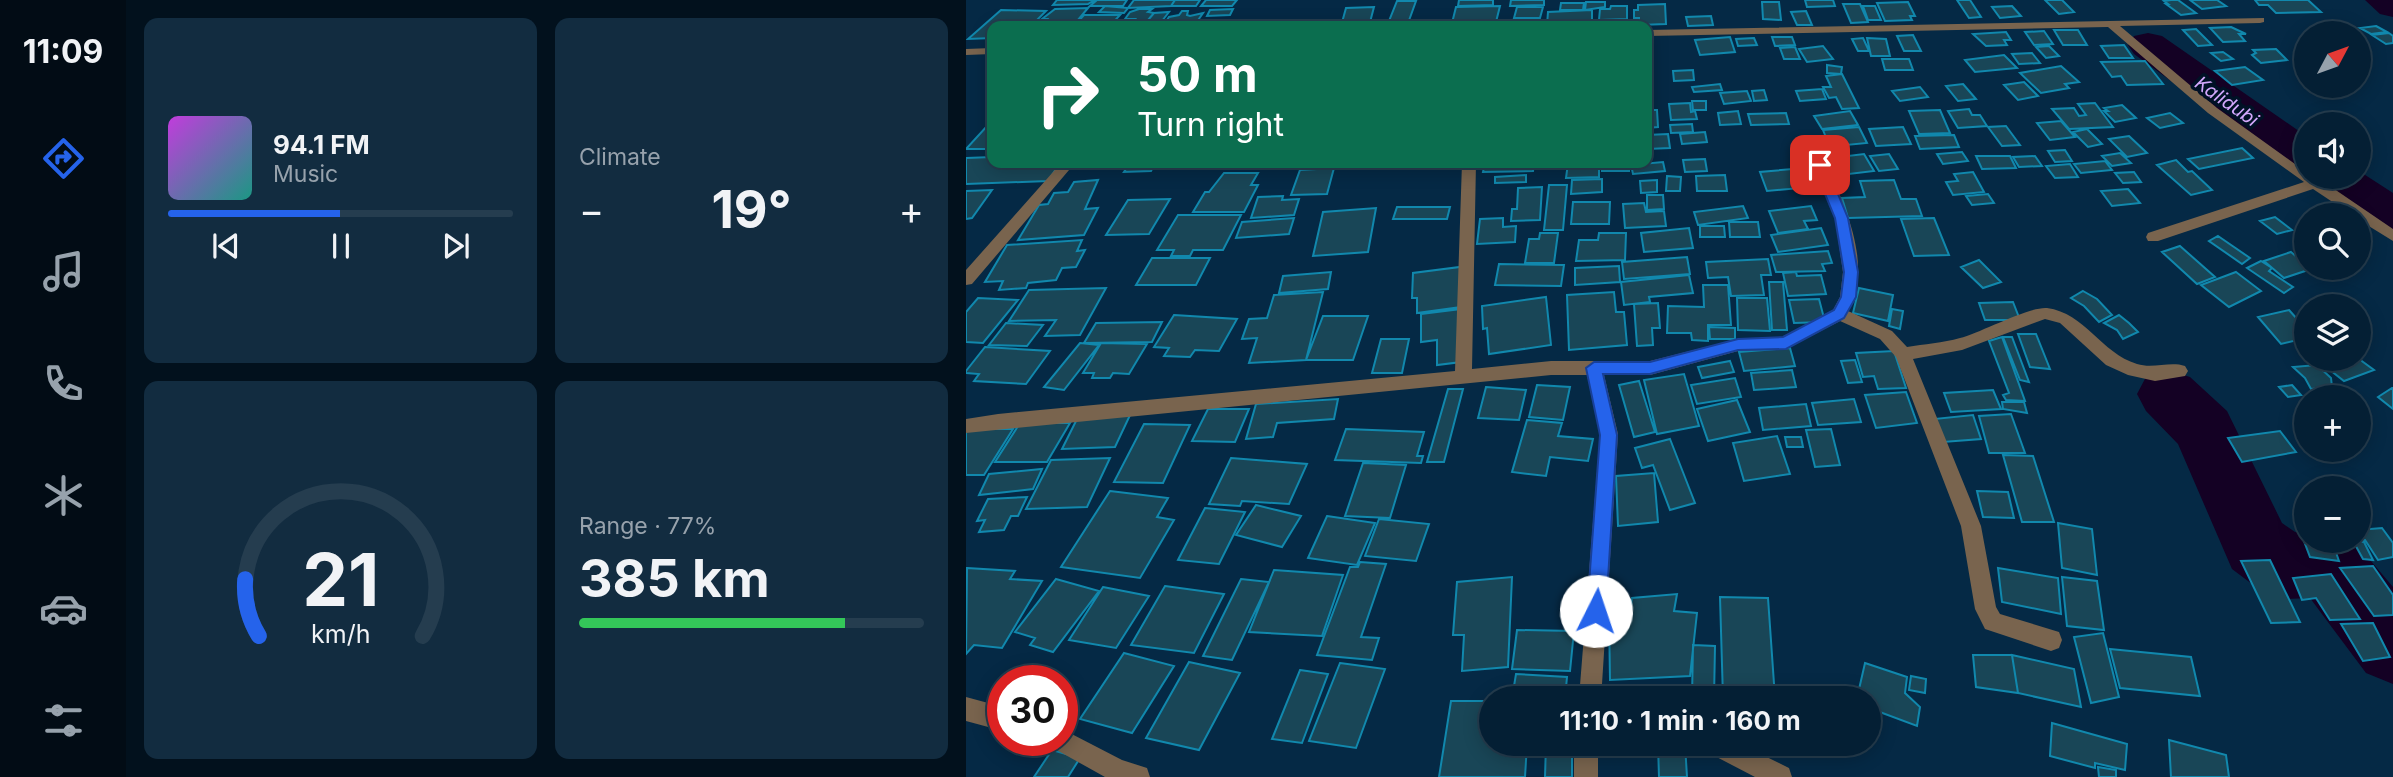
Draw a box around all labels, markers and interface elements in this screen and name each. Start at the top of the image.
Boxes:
north arrow [2294,21,2371,98]
map controls [2294,21,2371,553]
text: 11:09 [23,32,103,71]
text: 50 m [1137,45,1258,104]
icon: right [1022,49,1113,140]
water label: Kalidubi [2191,71,2263,132]
text: Turn right [1137,105,1284,144]
button: sound [2294,112,2371,189]
text: 94.1 FM [273,129,370,160]
icon: directions [39,134,88,183]
pin [1790,135,1850,195]
text: Climate [579,143,661,171]
icon: arrive [1801,146,1839,184]
text: Music [273,160,338,188]
text: 19° [711,178,792,241]
text: − [579,187,604,233]
text: + [899,187,924,233]
button: search [2294,203,2371,280]
icon: previous [207,227,245,265]
icon: pause [322,227,360,265]
icon: next [437,227,475,265]
icon: music [39,247,88,296]
button: layers [2294,294,2371,371]
icon: phone [39,359,88,408]
button: + [2294,385,2371,462]
icon: climate [39,471,88,520]
button: − [2294,476,2371,553]
text: Range · 77% [579,512,716,540]
text: 21 [302,535,379,624]
text: 385 km [579,547,770,610]
position arrow [1559,574,1633,648]
icon: car [39,584,88,633]
text: km/h [311,619,370,649]
speed limit sign: 30 [987,665,1078,756]
icon: filters [39,696,88,745]
text: 11:10 · 1 min · 160 m [1559,705,1801,736]

